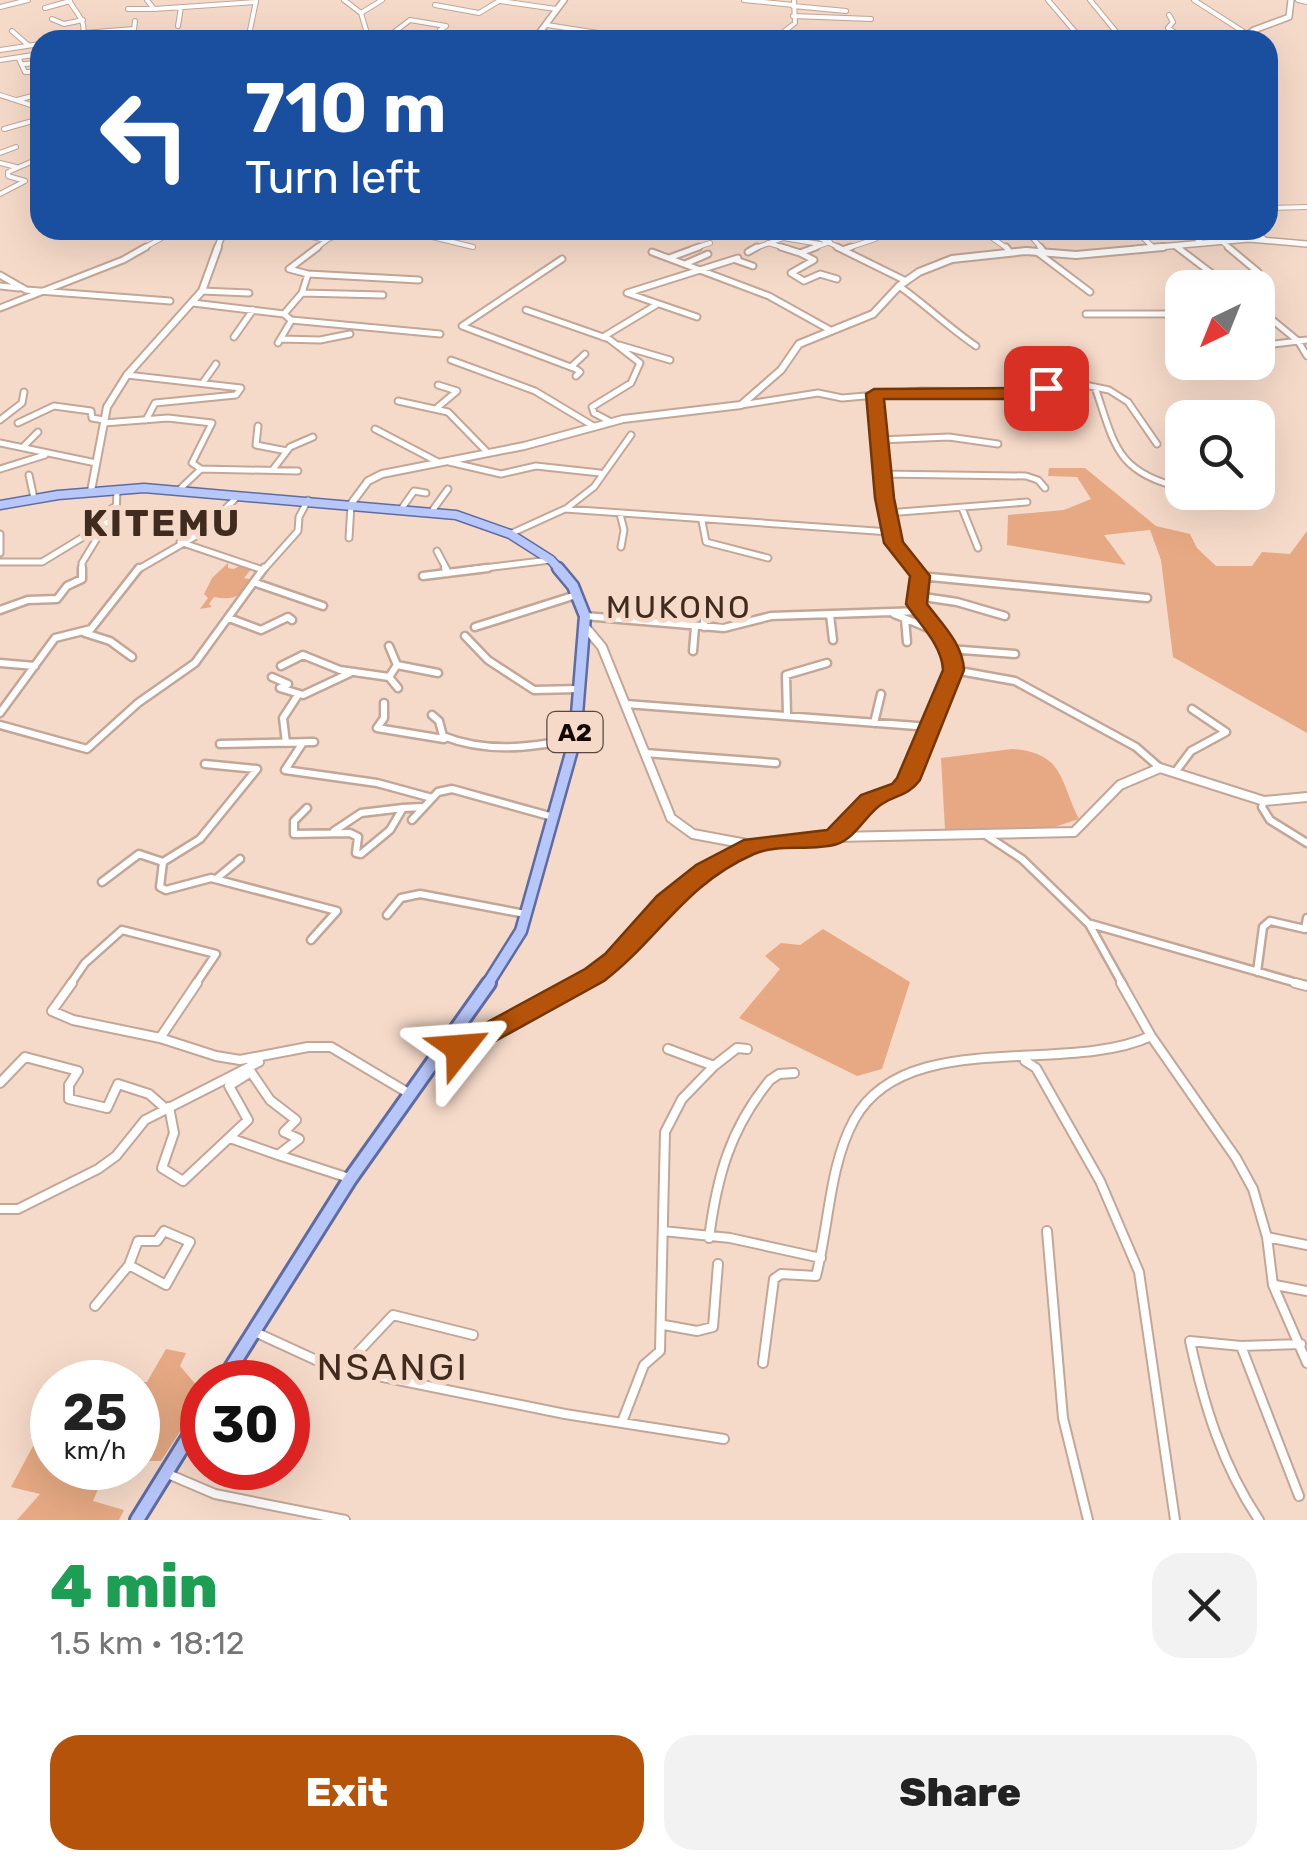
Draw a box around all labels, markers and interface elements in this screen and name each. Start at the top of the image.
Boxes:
text: 710 m [245,67,447,150]
icon: left [80,70,210,200]
text: Turn left [245,151,421,204]
north arrow [1165,270,1275,380]
map controls [1165,270,1275,510]
pin [1004,346,1089,431]
icon: arrive [1019,361,1074,416]
button: search [1165,400,1275,510]
district label: KITEMU [82,500,242,546]
district label: MUKONO [606,588,752,626]
road number: A2 [548,712,602,752]
position arrow [408,996,512,1100]
district label: NSANGI [317,1344,469,1390]
speed limit sign: 30 [180,1360,310,1490]
text: 25 [63,1383,127,1443]
text: km/h [64,1436,126,1465]
text: 4 min [50,1551,218,1622]
button: close [1152,1553,1257,1658]
text: 1.5 km · 18:12 [50,1624,245,1662]
button: Exit [50,1735,644,1850]
button: Share [664,1735,1257,1850]

